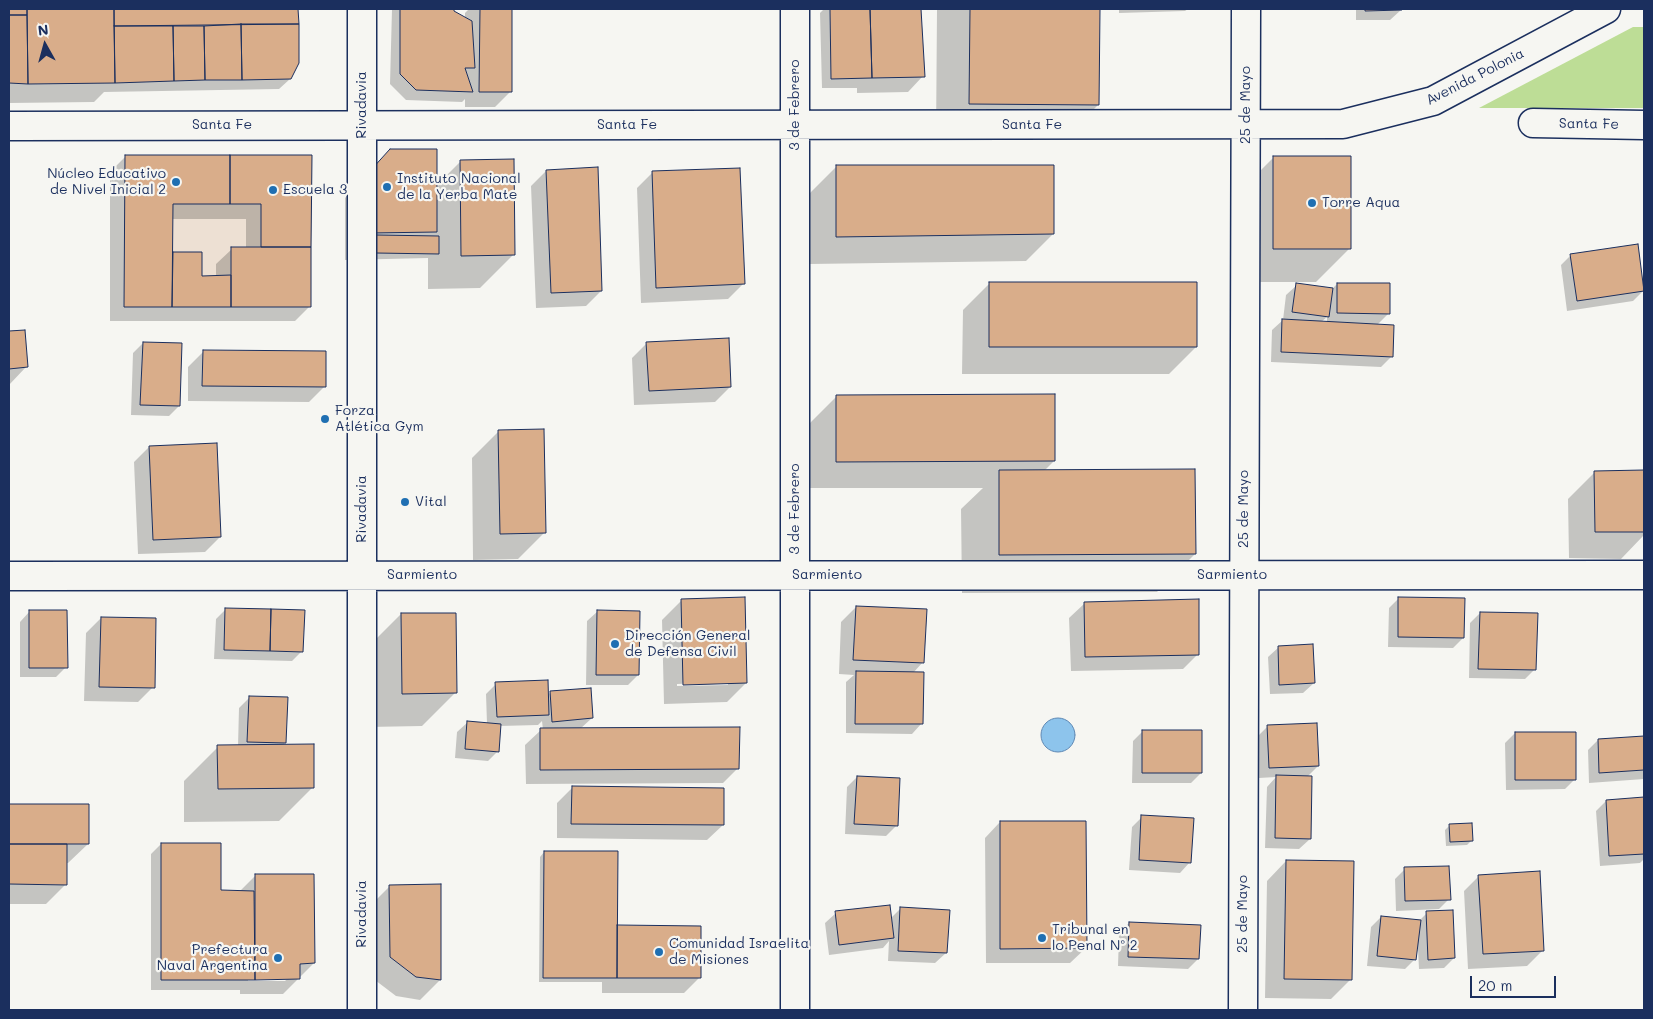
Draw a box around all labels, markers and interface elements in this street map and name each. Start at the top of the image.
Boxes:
north arrow [20,20,70,70]
text: N [37,20,50,40]
street label: Avenida Polonia [1423,45,1527,109]
street label: 3 de Febrero [787,59,803,151]
street label: 25 de Mayo [1238,66,1254,144]
street label: Rivadavia [354,71,370,139]
street label: Santa Fe [1559,115,1619,133]
street label: Santa Fe [192,117,252,133]
street label: Santa Fe [597,117,657,133]
street label: Santa Fe [1002,117,1062,133]
place label: Núcleo Educativo de Nivel Inicial 2 [47,166,166,198]
place label: Instituto Nacional de la Yerba Mate [397,171,521,203]
marker: Núcleo Educativo de Nivel Inicial 2 [170,176,182,188]
marker: Instituto Nacional de la Yerba Mate [381,181,393,193]
place label: Escuela 3 [283,182,347,198]
marker: Escuela 3 [267,184,279,196]
place label: Torre Aqua [1322,195,1400,211]
marker: Torre Aqua [1306,197,1318,209]
place label: Forza Atlética Gym [335,403,424,436]
marker: Forza Atlética Gym [319,413,331,425]
street label: 3 de Febrero [787,463,803,555]
street label: 25 de Mayo [1236,470,1252,548]
street label: Rivadavia [354,475,370,543]
place label: Vital [415,494,447,510]
marker: Vital [399,496,411,508]
street label: Sarmiento [387,567,457,583]
street label: Sarmiento [792,567,862,583]
street label: Sarmiento [1197,567,1267,583]
place label: Dirección General de Defensa Civil [625,628,751,660]
marker: Dirección General de Defensa Civil [609,638,621,650]
street label: 25 de Mayo [1235,875,1251,953]
street label: Rivadavia [354,880,370,948]
place label: Tribunal en lo Penal Nº 2 [1052,922,1138,954]
marker: Tribunal en lo Penal Nº 2 [1036,932,1048,944]
place label: Comunidad Israelita de Misiones [669,936,809,969]
place label: Prefectura Naval Argentina [157,942,268,974]
marker: Comunidad Israelita de Misiones [653,946,665,958]
marker: Prefectura Naval Argentina [272,952,284,964]
scale bar [1473,966,1559,998]
text: 20 m [1478,975,1512,995]

